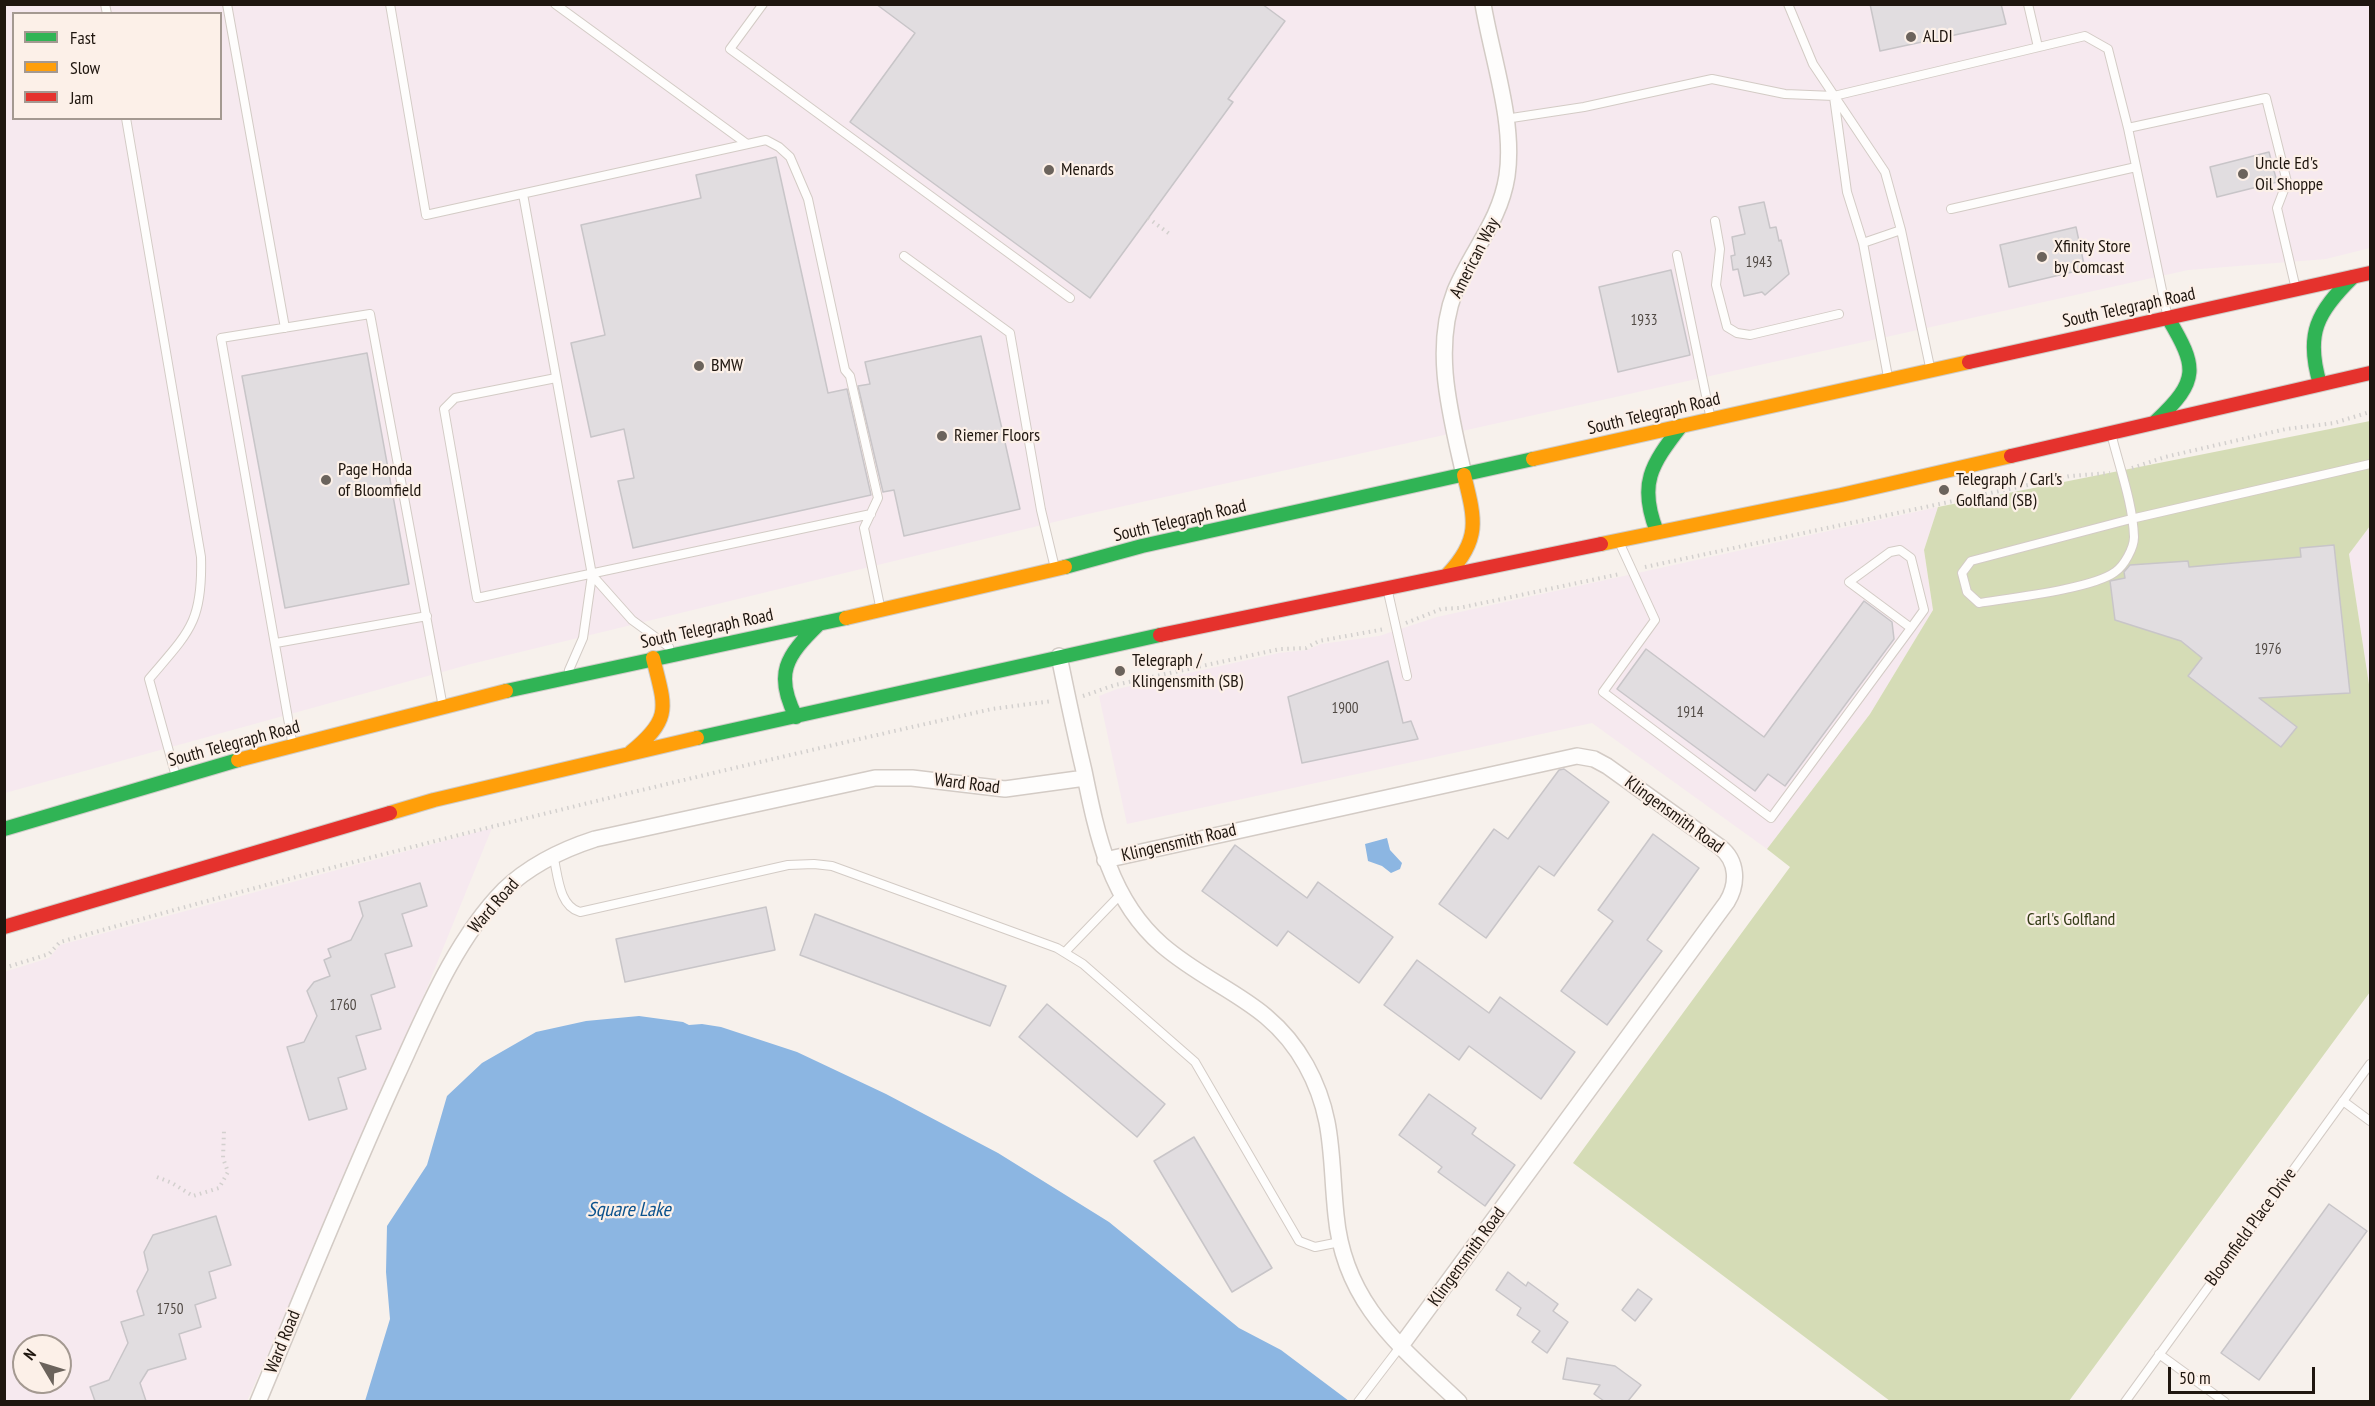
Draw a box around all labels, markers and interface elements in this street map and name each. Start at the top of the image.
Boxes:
legend [12,12,222,120]
text: Fast [70,26,96,49]
place label: ALDI [1923,26,1953,48]
marker: ALDI [1904,30,1918,44]
text: Slow [70,56,100,79]
text: Jam [70,86,93,109]
place label: Uncle Ed's Oil Shoppe [2255,153,2323,195]
place label: Menards [1061,159,1114,181]
marker: Menards [1042,163,1056,177]
marker: Uncle Ed's Oil Shoppe [2236,167,2250,181]
street label: American Way [1446,214,1504,302]
place label: Xfinity Store by Comcast [2054,236,2131,278]
marker: Xfinity Store by Comcast [2035,250,2049,264]
house number: 1943 [1746,254,1772,272]
street label: South Telegraph Road [2061,283,2197,333]
house number: 1933 [1631,312,1657,330]
place label: BMW [711,355,743,377]
marker: BMW [692,359,706,373]
street label: South Telegraph Road [1586,388,1722,440]
place label: Riemer Floors [954,425,1040,447]
marker: Riemer Floors [935,429,949,443]
place label: Page Honda of Bloomfield [338,459,421,502]
place label: Telegraph / Carl's Golfland (SB) [1956,469,2062,512]
marker: Page Honda of Bloomfield [319,473,333,487]
marker: Telegraph / Carl's Golfland (SB) [1937,483,1951,497]
street label: South Telegraph Road [1112,495,1248,547]
street label: South Telegraph Road [639,604,775,654]
house number: 1976 [2255,641,2281,659]
place label: Telegraph / Klingensmith (SB) [1132,650,1243,692]
marker: Telegraph / Klingensmith (SB) [1113,664,1127,678]
house number: 1900 [1332,700,1358,718]
house number: 1914 [1677,704,1703,722]
street label: South Telegraph Road [166,716,302,772]
street label: Ward Road [933,769,1001,799]
street label: Klingensmith Road [1620,772,1728,858]
street label: Klingensmith Road [1120,819,1238,867]
street label: Ward Road [464,874,524,938]
park label: Carl's Golfland [2027,909,2115,931]
house number: 1760 [330,997,356,1015]
street label: Bloomfield Place Drive [2201,1164,2301,1290]
water label: Square Lake [587,1198,671,1222]
street label: Klingensmith Road [1424,1203,1510,1311]
house number: 1750 [157,1301,183,1319]
street label: Ward Road [261,1307,305,1377]
north arrow [12,1334,72,1394]
text: N [19,1345,40,1364]
scale bar [2171,1355,2318,1393]
text: 50 m [2179,1366,2211,1389]

